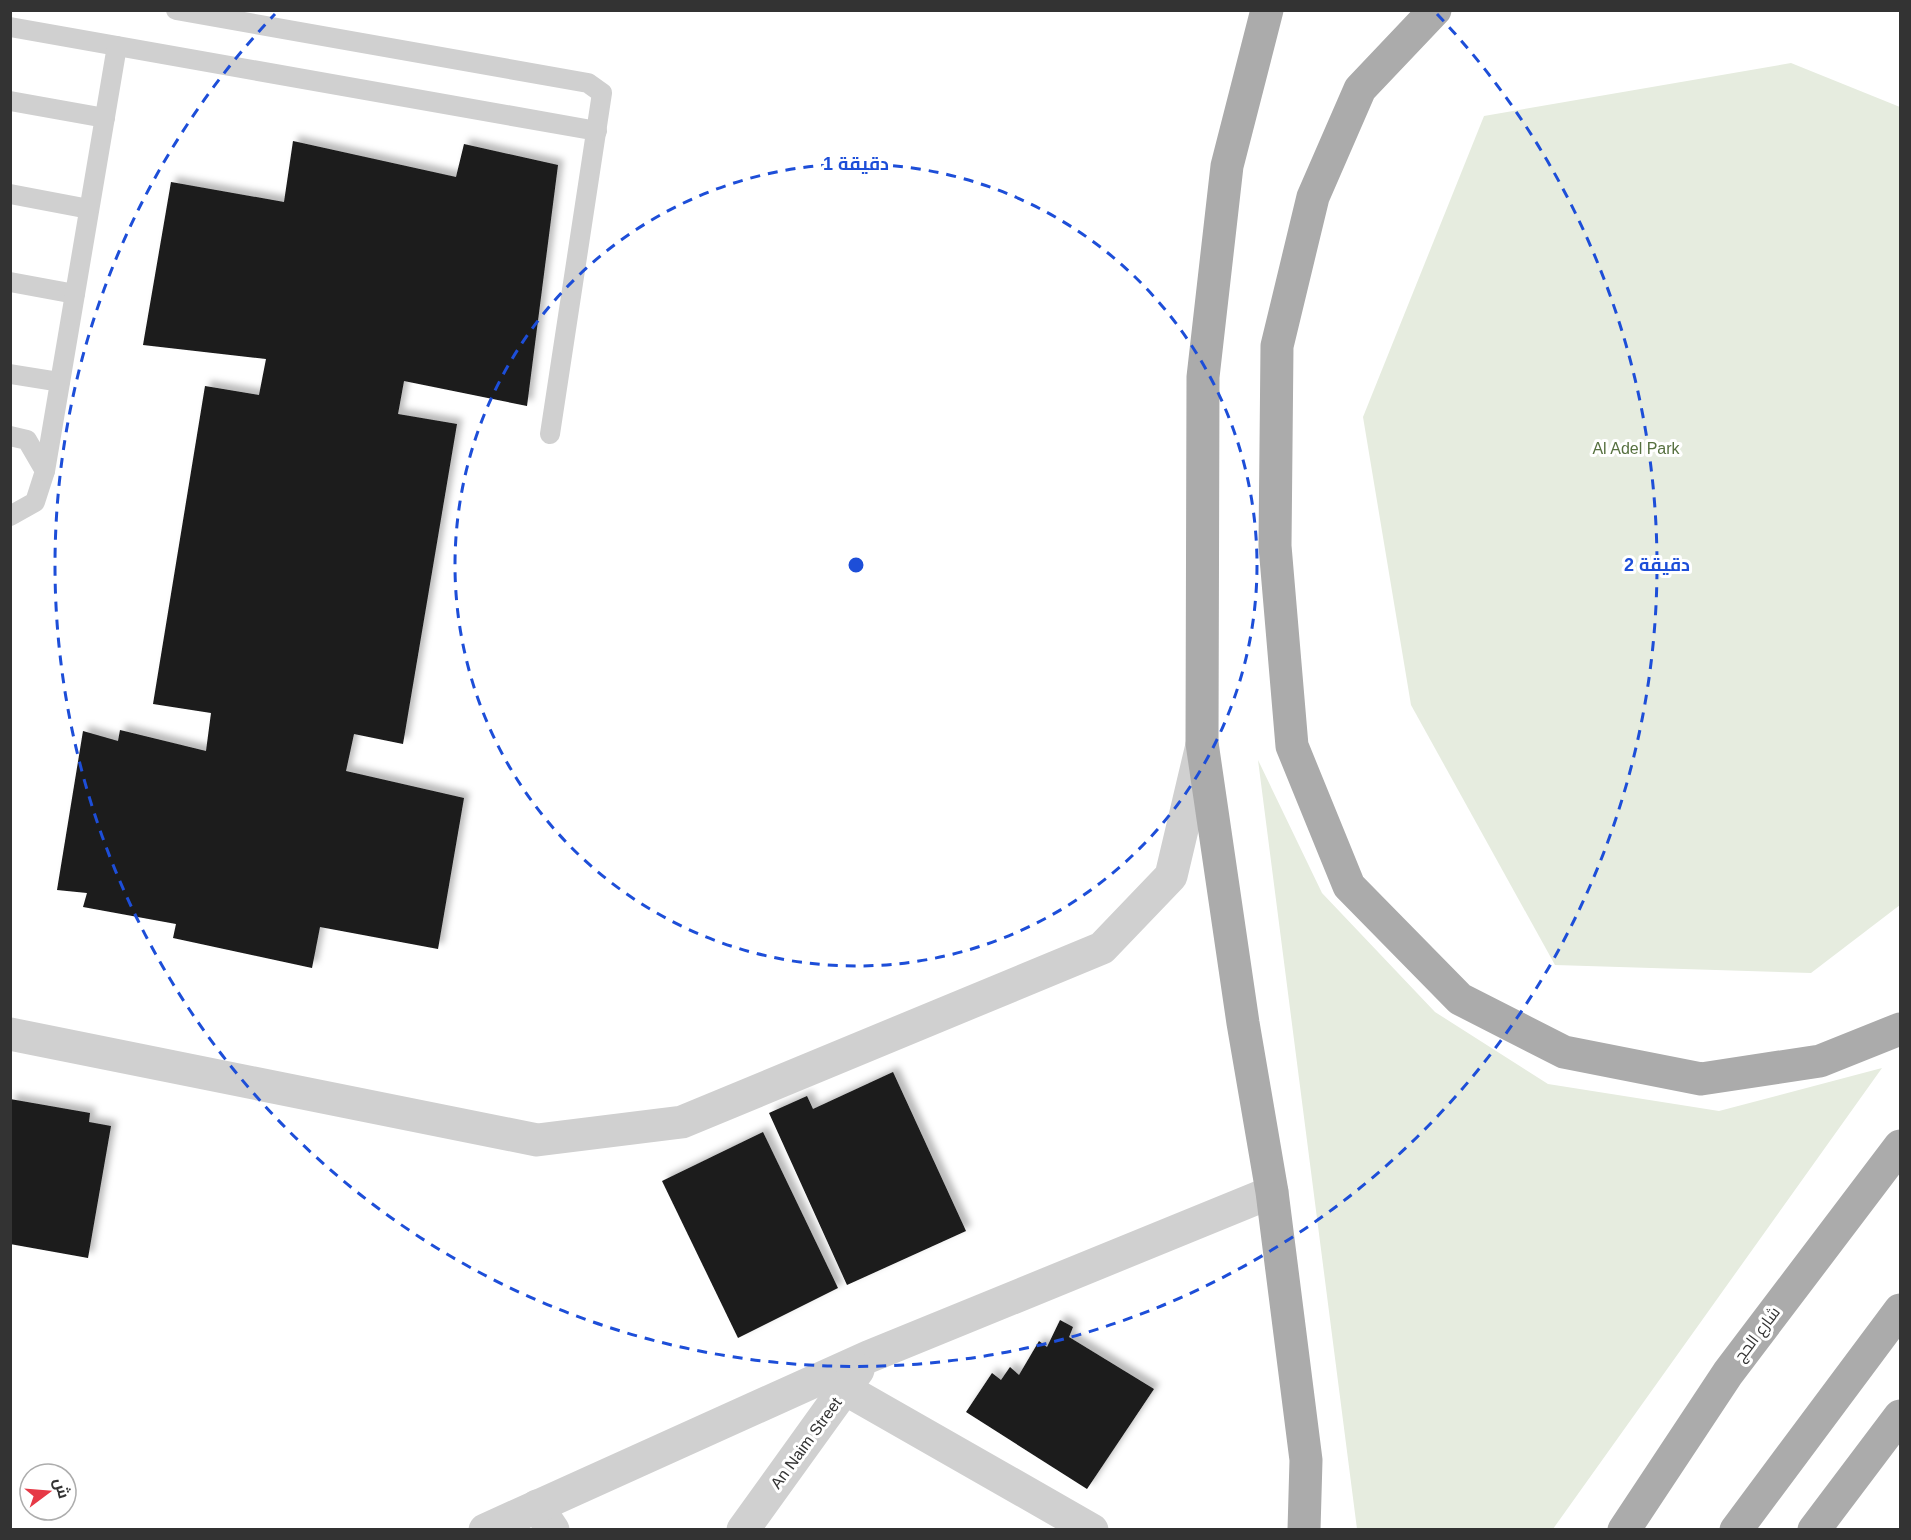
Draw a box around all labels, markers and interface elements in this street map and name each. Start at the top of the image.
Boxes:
text: 1 دقيقة [823,154,889,174]
park label: Al Adel Park [1592,440,1681,457]
centre of rings [846,555,866,575]
text: 2 دقيقة [1624,555,1690,575]
street label: شارع الحج [1731,1303,1785,1366]
street label: An Naim Street [767,1394,845,1492]
north arrow [18,1462,78,1522]
text: ش [50,1476,73,1500]

